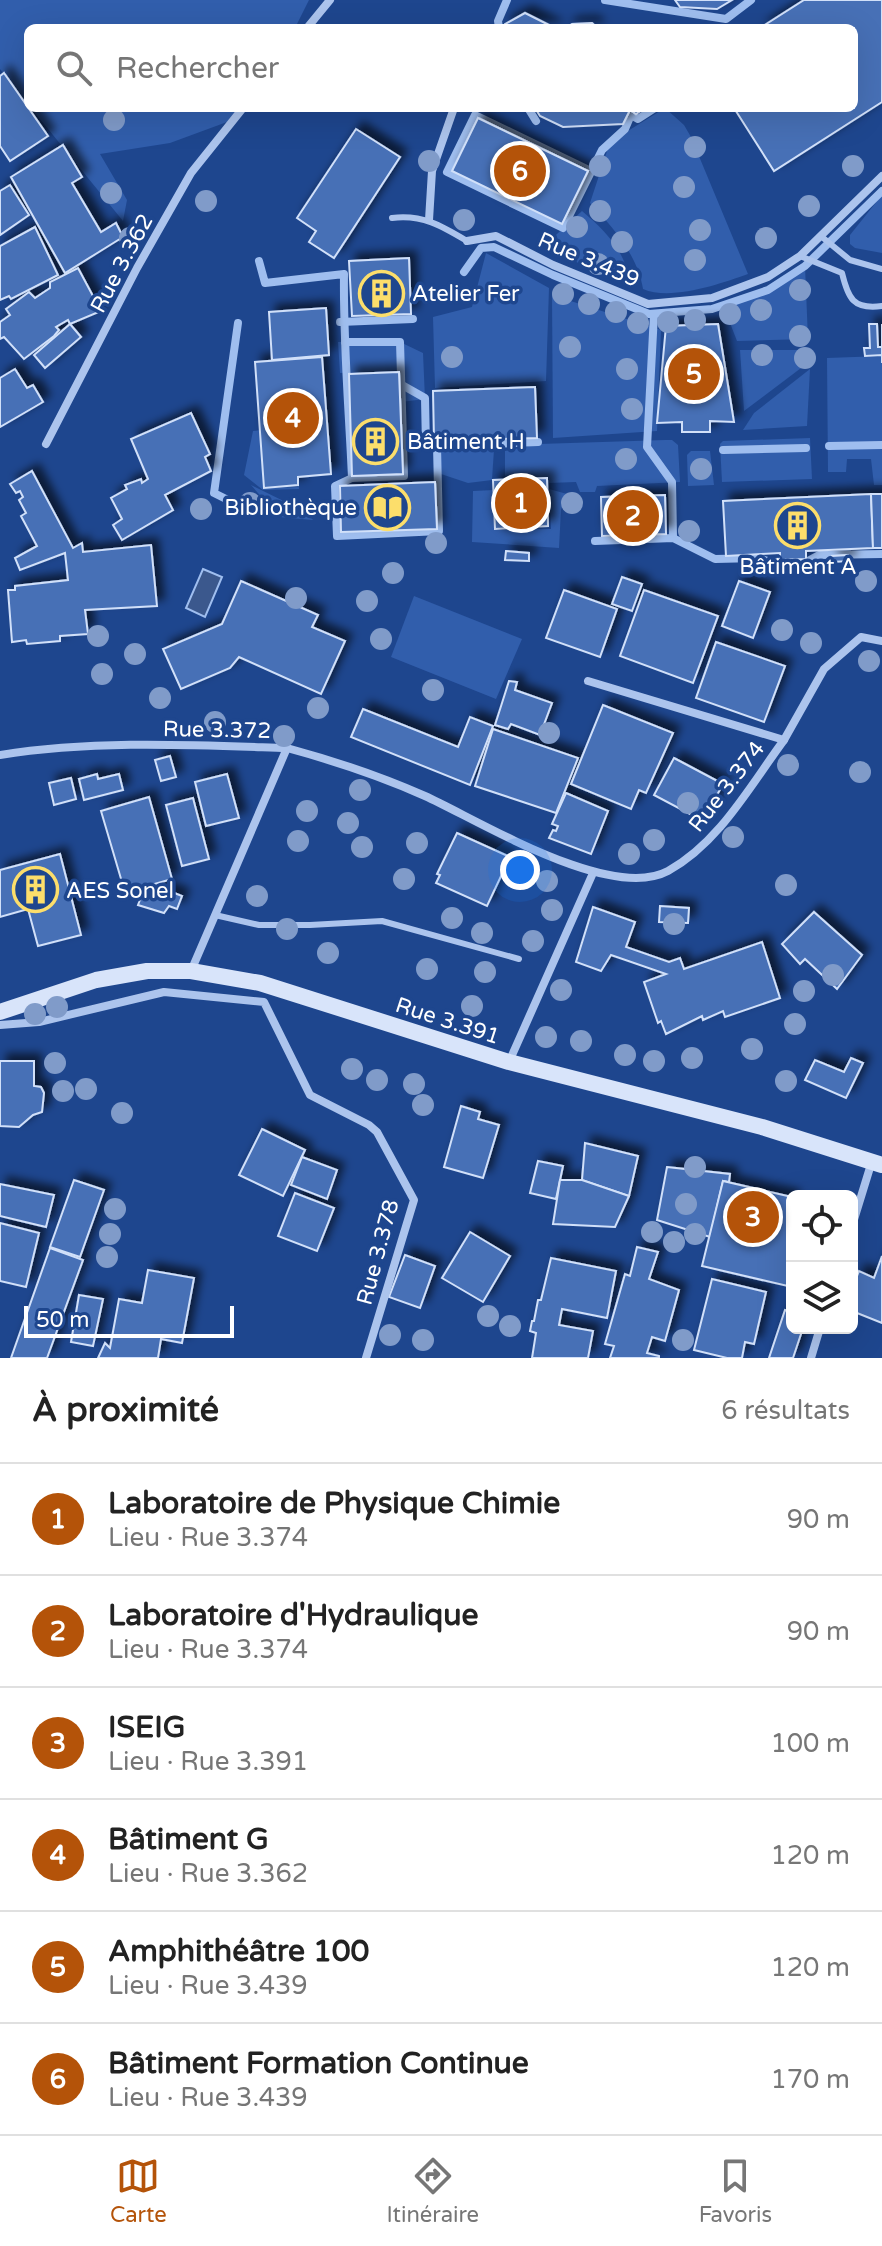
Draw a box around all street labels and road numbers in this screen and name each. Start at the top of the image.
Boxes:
street label: Rue 3.362 [85,210,159,317]
street label: Rue 3.439 [534,227,643,293]
street label: Rue 3.372 [163,716,271,744]
street label: Rue 3.374 [683,736,770,837]
street label: Rue 3.391 [392,992,503,1050]
street label: Rue 3.378 [351,1197,405,1308]

